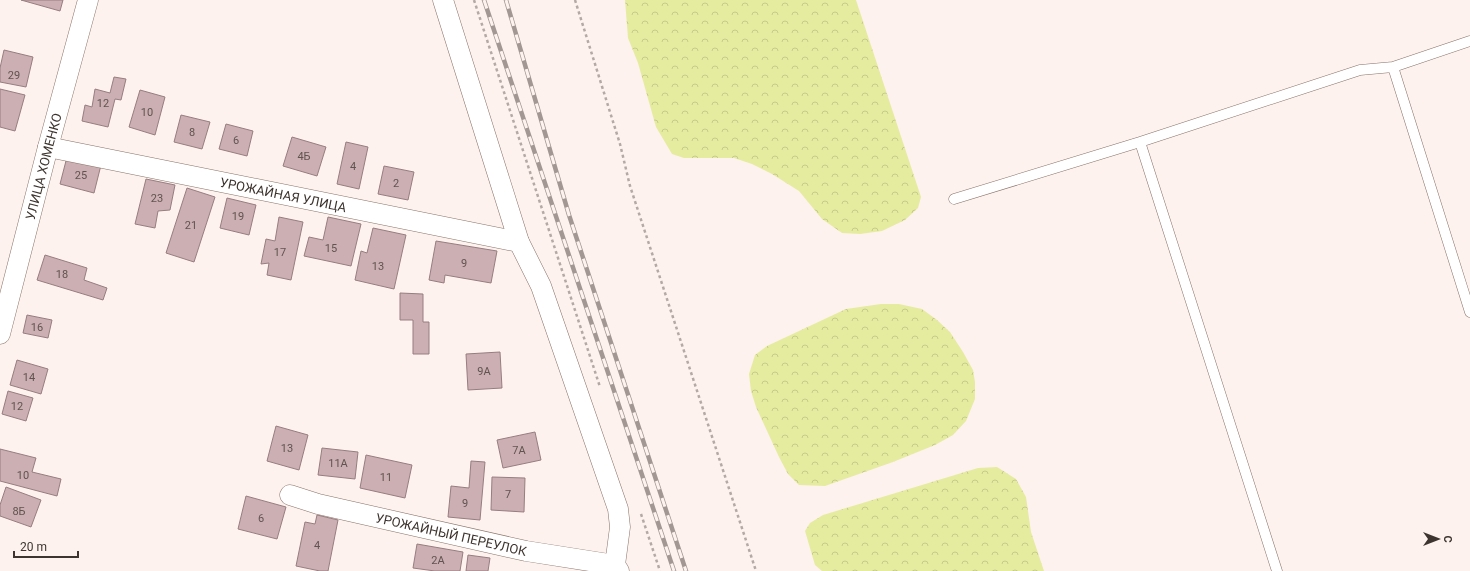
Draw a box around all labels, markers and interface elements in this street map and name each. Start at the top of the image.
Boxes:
house number: 29 [8,69,20,82]
house number: 12 [97,97,109,110]
house number: 10 [141,106,153,119]
street label: УЛИЦА ХОМЕНКО [22,111,64,221]
house number: 8 [189,126,195,139]
house number: 6 [233,134,239,147]
house number: 4Б [297,150,311,163]
house number: 4 [350,160,356,173]
house number: 25 [75,169,87,182]
street label: УРОЖАЙНАЯ УЛИЦА [219,174,348,215]
house number: 2 [393,177,399,190]
house number: 23 [151,192,163,205]
house number: 19 [232,210,244,223]
house number: 21 [185,219,197,232]
house number: 15 [325,242,337,255]
house number: 17 [274,246,286,259]
house number: 9 [461,257,467,270]
house number: 13 [372,260,384,273]
house number: 18 [56,268,68,281]
house number: 16 [31,321,43,334]
house number: 9А [477,365,492,378]
house number: 14 [23,371,35,384]
house number: 12 [11,400,23,413]
house number: 13 [281,442,293,455]
house number: 7А [512,444,527,457]
house number: 11А [328,457,349,470]
house number: 10 [17,469,29,482]
house number: 11 [380,471,392,484]
house number: 7 [505,488,511,501]
house number: 9 [462,497,468,510]
house number: 8Б [12,505,26,518]
street label: УРОЖАЙНЫЙ ПЕРЕУЛОК [374,510,529,559]
house number: 6 [258,512,264,525]
north arrow [1418,519,1458,559]
scale bar [14,533,78,559]
text: С [1441,535,1454,543]
house number: 4 [314,539,320,552]
text: 20 m [20,540,47,554]
house number: 2А [431,554,446,567]

